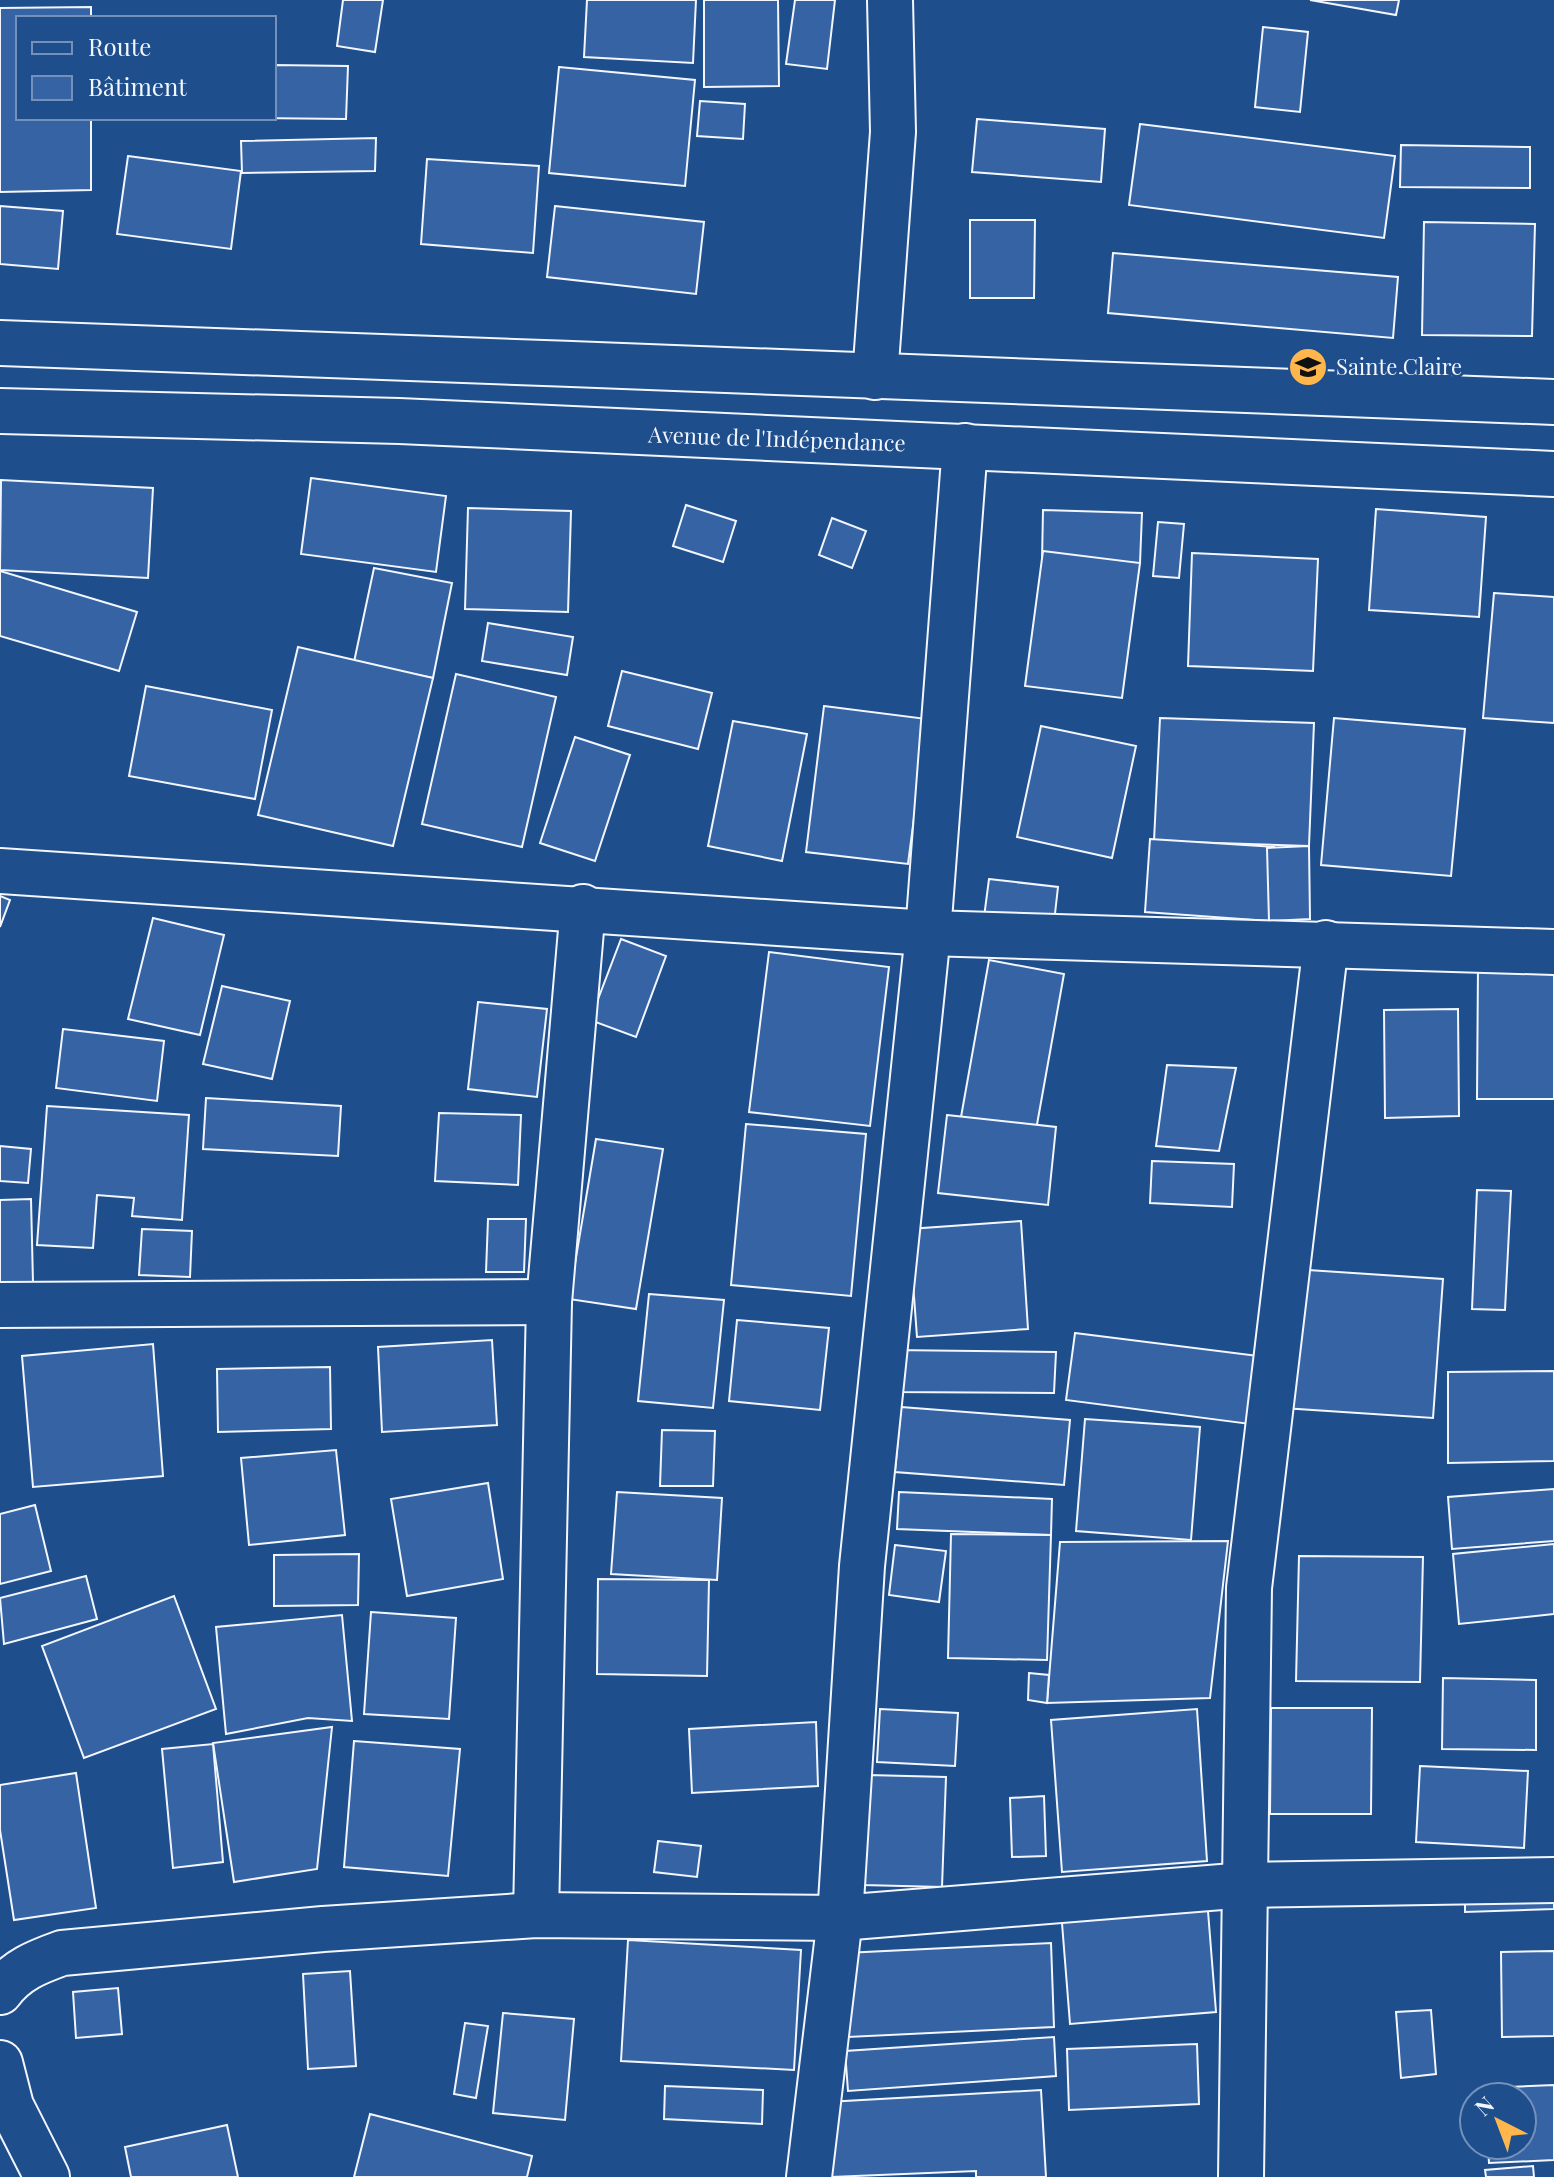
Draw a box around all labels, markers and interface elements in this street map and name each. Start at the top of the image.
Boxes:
legend [16,16,276,120]
text: Route [88,30,151,62]
text: Bâtiment [88,70,187,102]
school or university icon: Sainte Claire [1287,346,1329,388]
place label: Sainte Claire [1336,351,1462,381]
street label: Avenue de l'Indépendance [647,418,906,457]
north arrow [1458,2081,1538,2161]
text: N [1468,2089,1500,2122]

